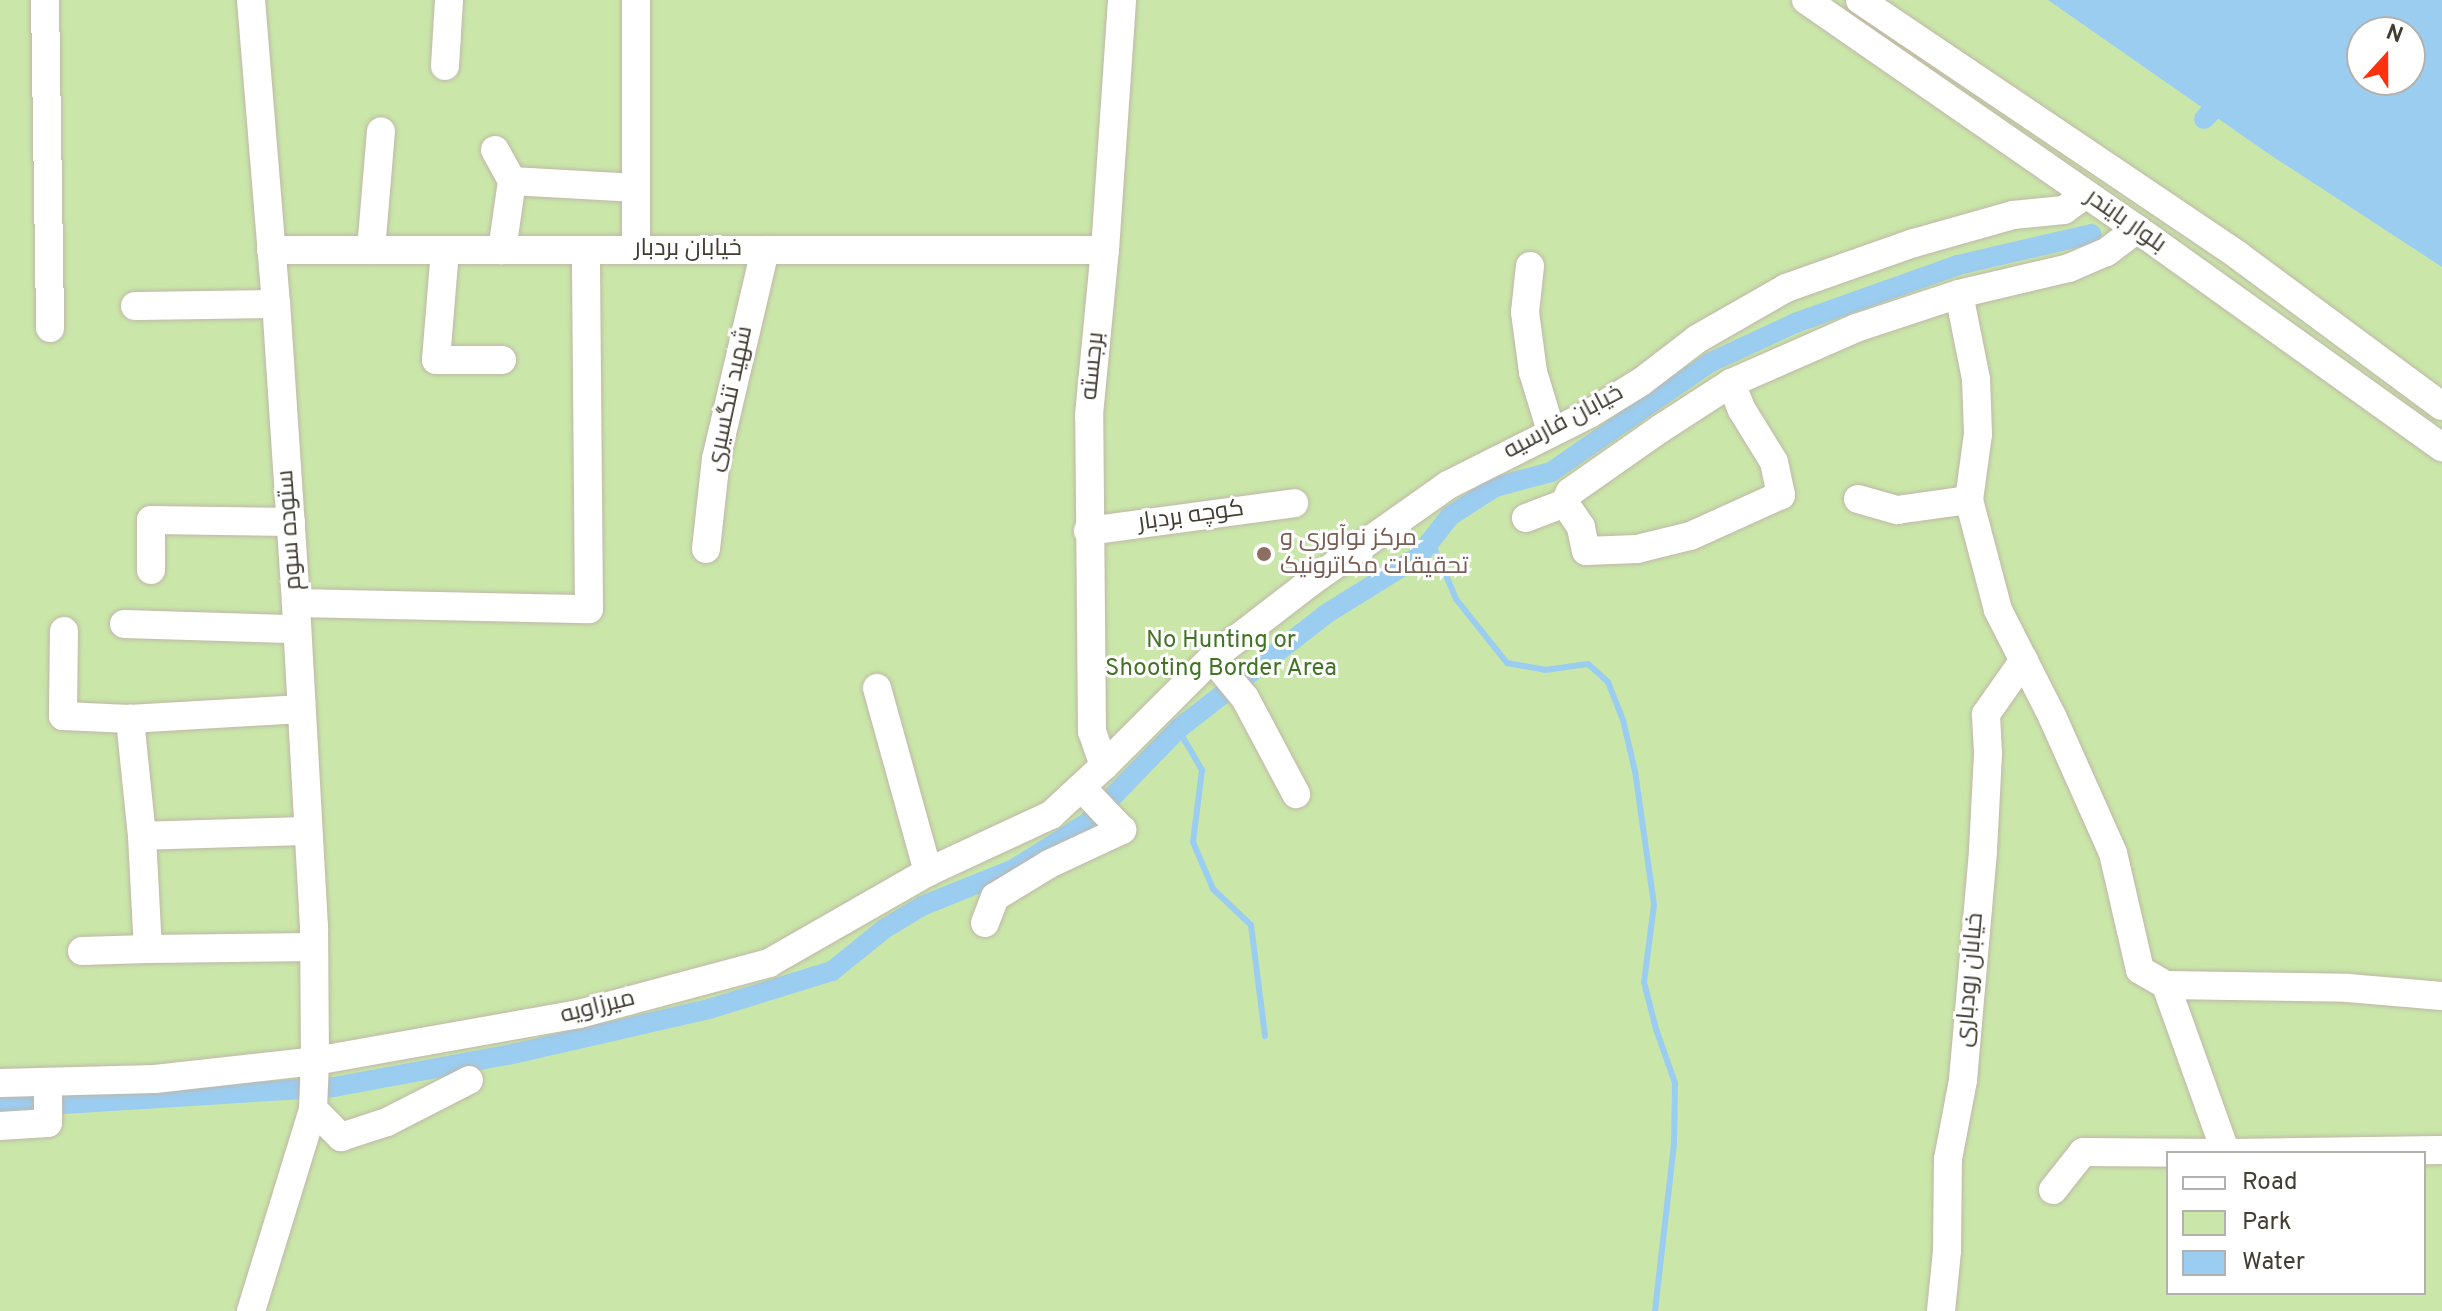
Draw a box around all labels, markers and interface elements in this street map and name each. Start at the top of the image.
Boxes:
north arrow [2346,16,2426,96]
text: N [2382,20,2406,50]
street label: بلوار بایندر [2079,184,2171,260]
street label: خیابان بردبار [634,236,742,264]
street label: شهید تنگسیری [702,324,760,474]
street label: برجسته [1076,330,1112,402]
street label: خیابان فارسیه [1499,379,1629,467]
street label: ستوده سوم [272,469,310,591]
street label: کوچه بردبار [1136,495,1246,539]
place label: مرکز نوآوری و تحقیقات مکاترونیک [1280,526,1468,582]
marker: مرکز نوآوری و تحقیقات مکاترونیک [1255,545,1273,563]
park label: No Hunting or Shooting Border Area [1105,628,1337,684]
street label: خیابان رودباری [1951,912,1991,1048]
street label: میرزاویه [558,985,638,1031]
legend [2166,1151,2426,1295]
text: Road [2242,1168,2298,1198]
text: Park [2242,1208,2292,1238]
text: Water [2242,1248,2305,1278]

